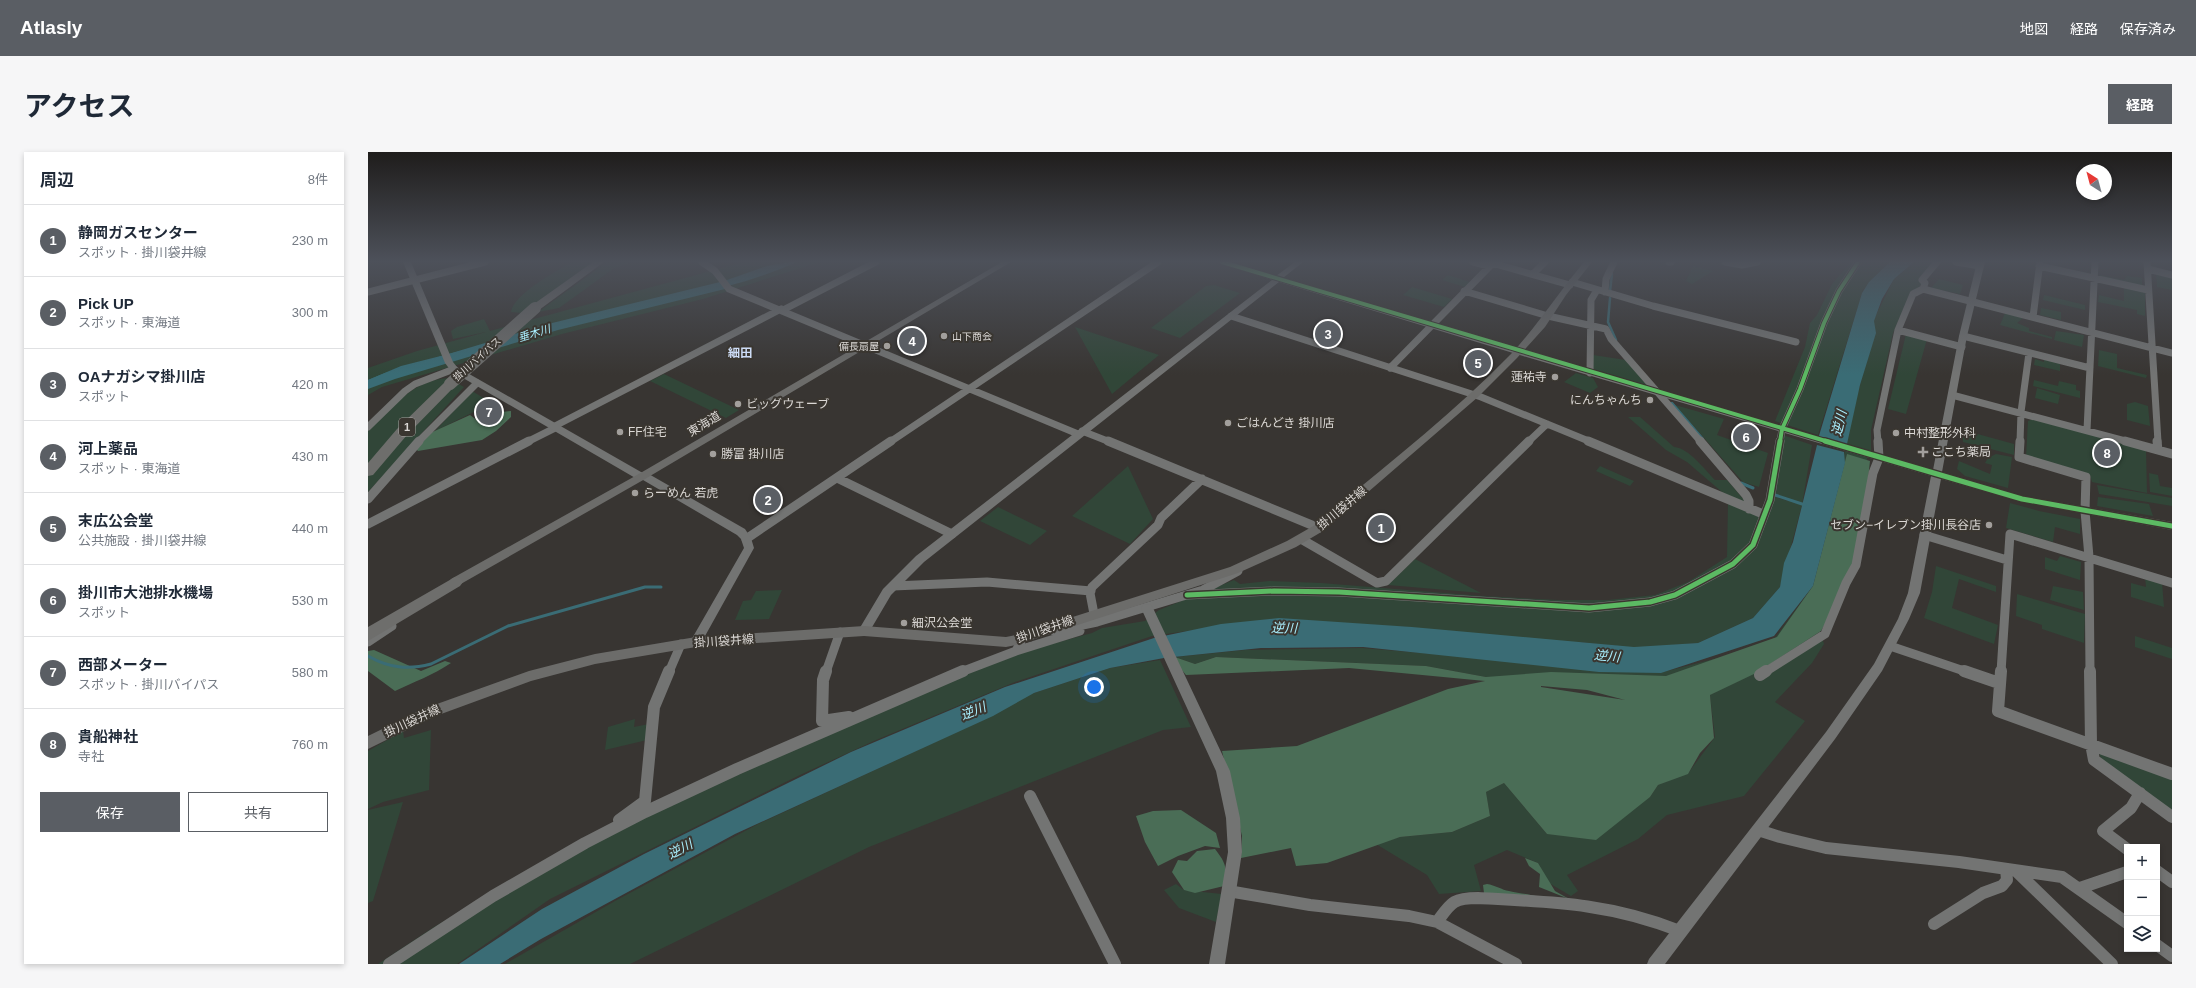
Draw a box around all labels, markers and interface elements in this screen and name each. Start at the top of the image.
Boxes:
text: Atlasly [20,17,82,38]
text: 地図 [2020,21,2048,37]
text: 経路 [2070,21,2098,37]
text: 保存済み [2120,21,2176,37]
button: 経路 [2108,84,2172,124]
text: アクセス [24,91,135,122]
north arrow [2076,164,2112,200]
text: 周辺 [40,171,74,190]
text: 8件 [308,172,328,187]
text: 静岡ガスセンター [78,224,198,241]
text: 1 [49,233,57,248]
text: 230 m [292,233,328,248]
text: スポット · 掛川袋井線 [78,245,207,260]
text: Pick UP [78,295,134,312]
text: 2 [49,305,57,320]
text: 300 m [292,305,328,320]
text: スポット · 東海道 [78,315,181,330]
pin: 3 [1315,319,1341,349]
water label: 垂木川 [516,322,552,344]
pin: 4 [899,326,925,356]
marker: 山下商会 [939,331,949,341]
place label: 山下商会 [952,331,992,342]
street label: 掛川バイパス [451,335,503,383]
place label: 備長扇屋 [838,341,879,352]
marker: 備長扇屋 [882,341,892,351]
district label: 細田 [728,346,752,360]
pin: 5 [1465,348,1491,378]
text: OAナガシマ掛川店 [78,368,206,385]
place label: 蓮祐寺 [1511,370,1547,384]
marker: 蓮祐寺 [1550,372,1560,382]
text: 3 [49,377,57,392]
text: 420 m [292,377,328,392]
text: スポット [78,389,130,404]
place label: にんちゃんち [1570,393,1642,407]
marker: にんちゃんち [1645,395,1655,405]
pin: 7 [476,397,502,427]
place label: ビッグウェーブ [746,397,829,411]
marker: ビッグウェーブ [733,399,743,409]
water label: 逆川 [1829,407,1850,437]
street label: 東海道 [685,409,723,439]
place label: ごはんどき 掛川店 [1236,416,1335,430]
road number: 1 [399,418,415,436]
marker: ごはんどき 掛川店 [1223,418,1233,428]
pin: 6 [1733,422,1759,452]
place label: FF住宅 [628,425,667,439]
place label: 中村整形外科 [1904,426,1976,440]
marker: FF住宅 [615,427,625,437]
marker: 中村整形外科 [1891,428,1901,438]
pin: 8 [2094,438,2120,468]
text: 河上薬品 [78,440,138,457]
place label: ここち薬局 [1931,445,1991,459]
place label: 勝富 掛川店 [721,447,784,461]
marker: ここち薬局 [1918,447,1928,457]
text: 4 [49,449,57,464]
text: 430 m [292,449,328,464]
marker: 勝富 掛川店 [708,449,718,459]
text: スポット · 東海道 [78,461,181,476]
street label: 掛川袋井線 [1315,483,1369,533]
pin: 2 [755,485,781,515]
place label: らーめん 若虎 [643,486,718,500]
marker: らーめん 若虎 [630,488,640,498]
text: 末広公会堂 [78,512,153,529]
pin: 1 [1368,513,1394,543]
place label: セブン−イレブン掛川長谷店 [1830,518,1981,532]
marker: セブン−イレブン掛川長谷店 [1984,520,1994,530]
text: 5 [49,521,57,536]
text: 440 m [292,521,328,536]
text: 公共施設 · 掛川袋井線 [78,533,207,548]
text: 掛川市大池排水機場 [78,584,213,601]
text: 6 [49,593,57,608]
text: 530 m [292,593,328,608]
text: スポット [78,605,130,620]
street label: 掛川袋井線 [1014,613,1076,645]
place label: 細沢公会堂 [912,616,972,630]
marker: 細沢公会堂 [899,618,909,628]
water label: 逆川 [1271,620,1299,636]
street label: 掛川袋井線 [694,632,754,650]
water label: 逆川 [1593,647,1623,665]
text: 西部メーター [78,656,168,673]
text: 7 [49,665,57,680]
text: 580 m [292,665,328,680]
text: スポット · 掛川バイパス [78,677,219,692]
your location [1084,677,1104,697]
water label: 逆川 [958,698,990,723]
street label: 掛川袋井線 [382,702,442,740]
text: 貴船神社 [78,728,138,745]
text: 8 [49,737,57,752]
text: 760 m [292,737,328,752]
text: 寺社 [78,749,104,764]
button: 保存 [40,792,180,832]
button: 共有 [188,792,328,832]
water label: 逆川 [665,836,697,862]
map controls [2124,844,2160,952]
button: + [2124,844,2160,880]
button: − [2124,880,2160,916]
button: layers [2124,916,2160,952]

